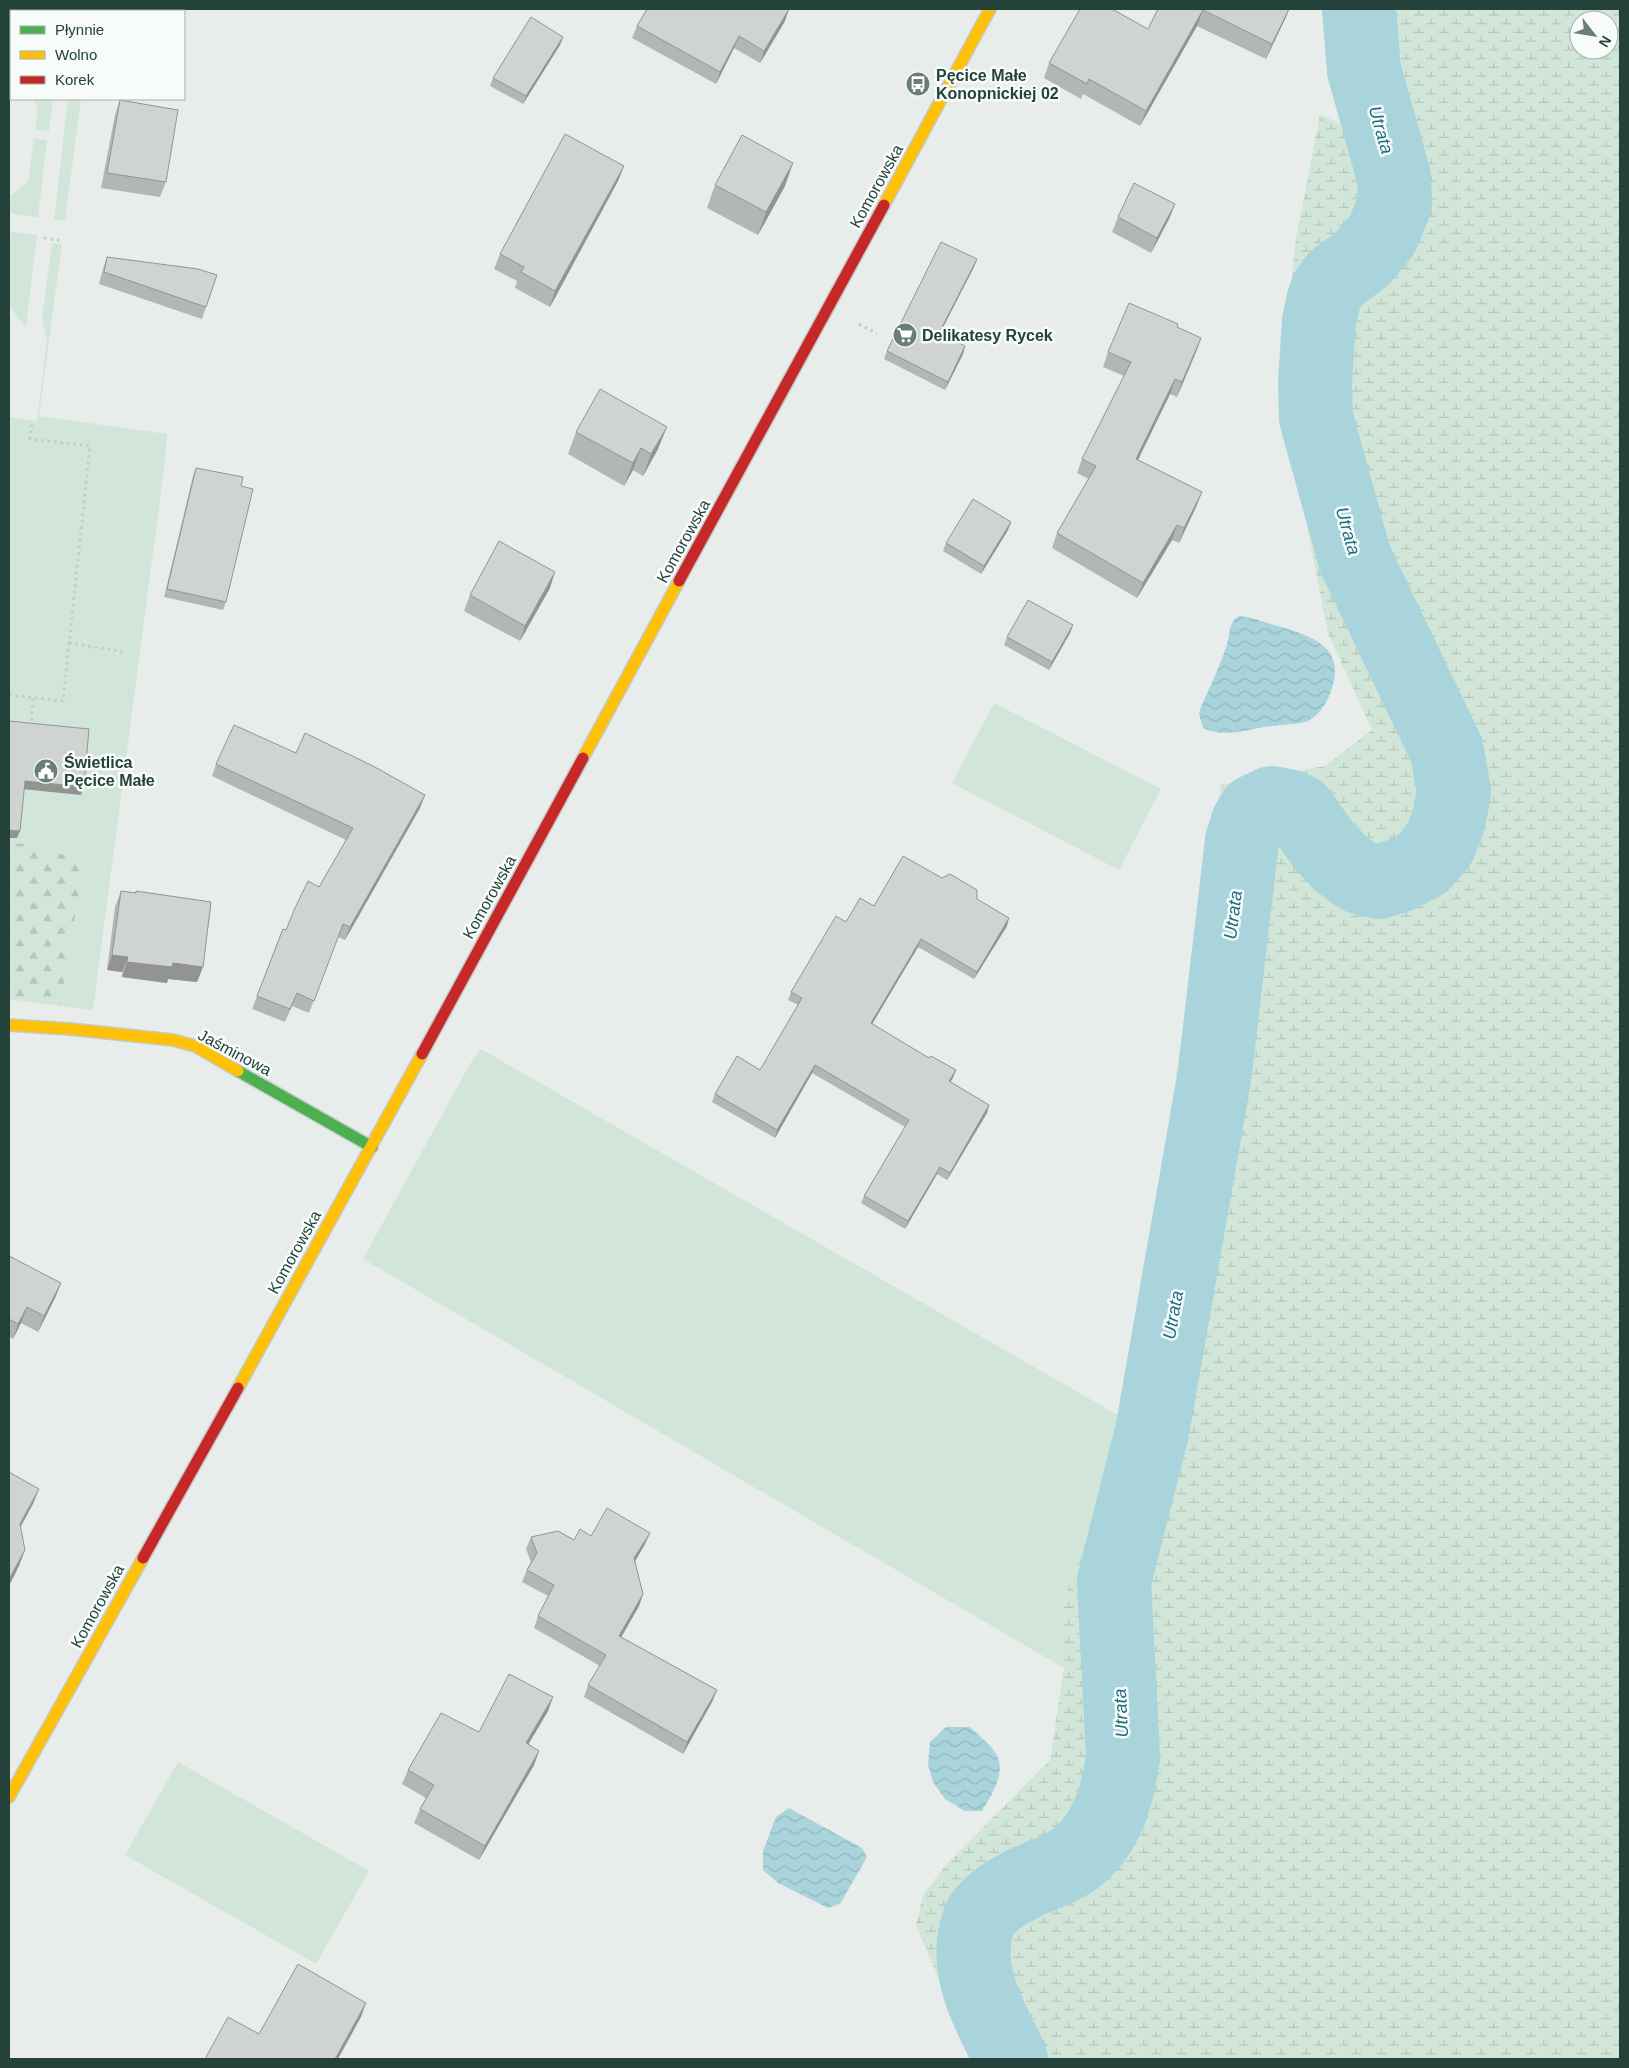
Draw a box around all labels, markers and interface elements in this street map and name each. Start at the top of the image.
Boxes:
legend [10,10,185,100]
north arrow [1569,10,1619,60]
text: Płynnie [55,21,104,38]
text: N [1596,33,1615,50]
text: Wolno [55,46,97,63]
place label: Pęcice Małe Konopnickiej 02 [936,67,1059,102]
text: Korek [55,71,95,88]
bus stop icon: Pęcice Małe Konopnickiej 02 [905,71,931,97]
water label: Utrata [1365,104,1397,156]
street label: Komorowska [847,142,906,231]
supermarket icon: Delikatesy Rycek [892,322,918,348]
place label: Delikatesy Rycek [922,327,1053,344]
street label: Komorowska [654,497,713,586]
water label: Utrata [1332,505,1364,557]
place label: Świetlica Pęcice Małe [64,753,155,789]
public building icon: Świetlica Pęcice Małe [33,758,59,784]
street label: Komorowska [460,853,519,942]
water label: Utrata [1220,889,1246,941]
street label: Jaśminowa [195,1026,274,1079]
street label: Komorowska [265,1208,324,1297]
water label: Utrata [1159,1289,1187,1341]
street label: Komorowska [68,1562,127,1651]
water label: Utrata [1110,1688,1132,1738]

